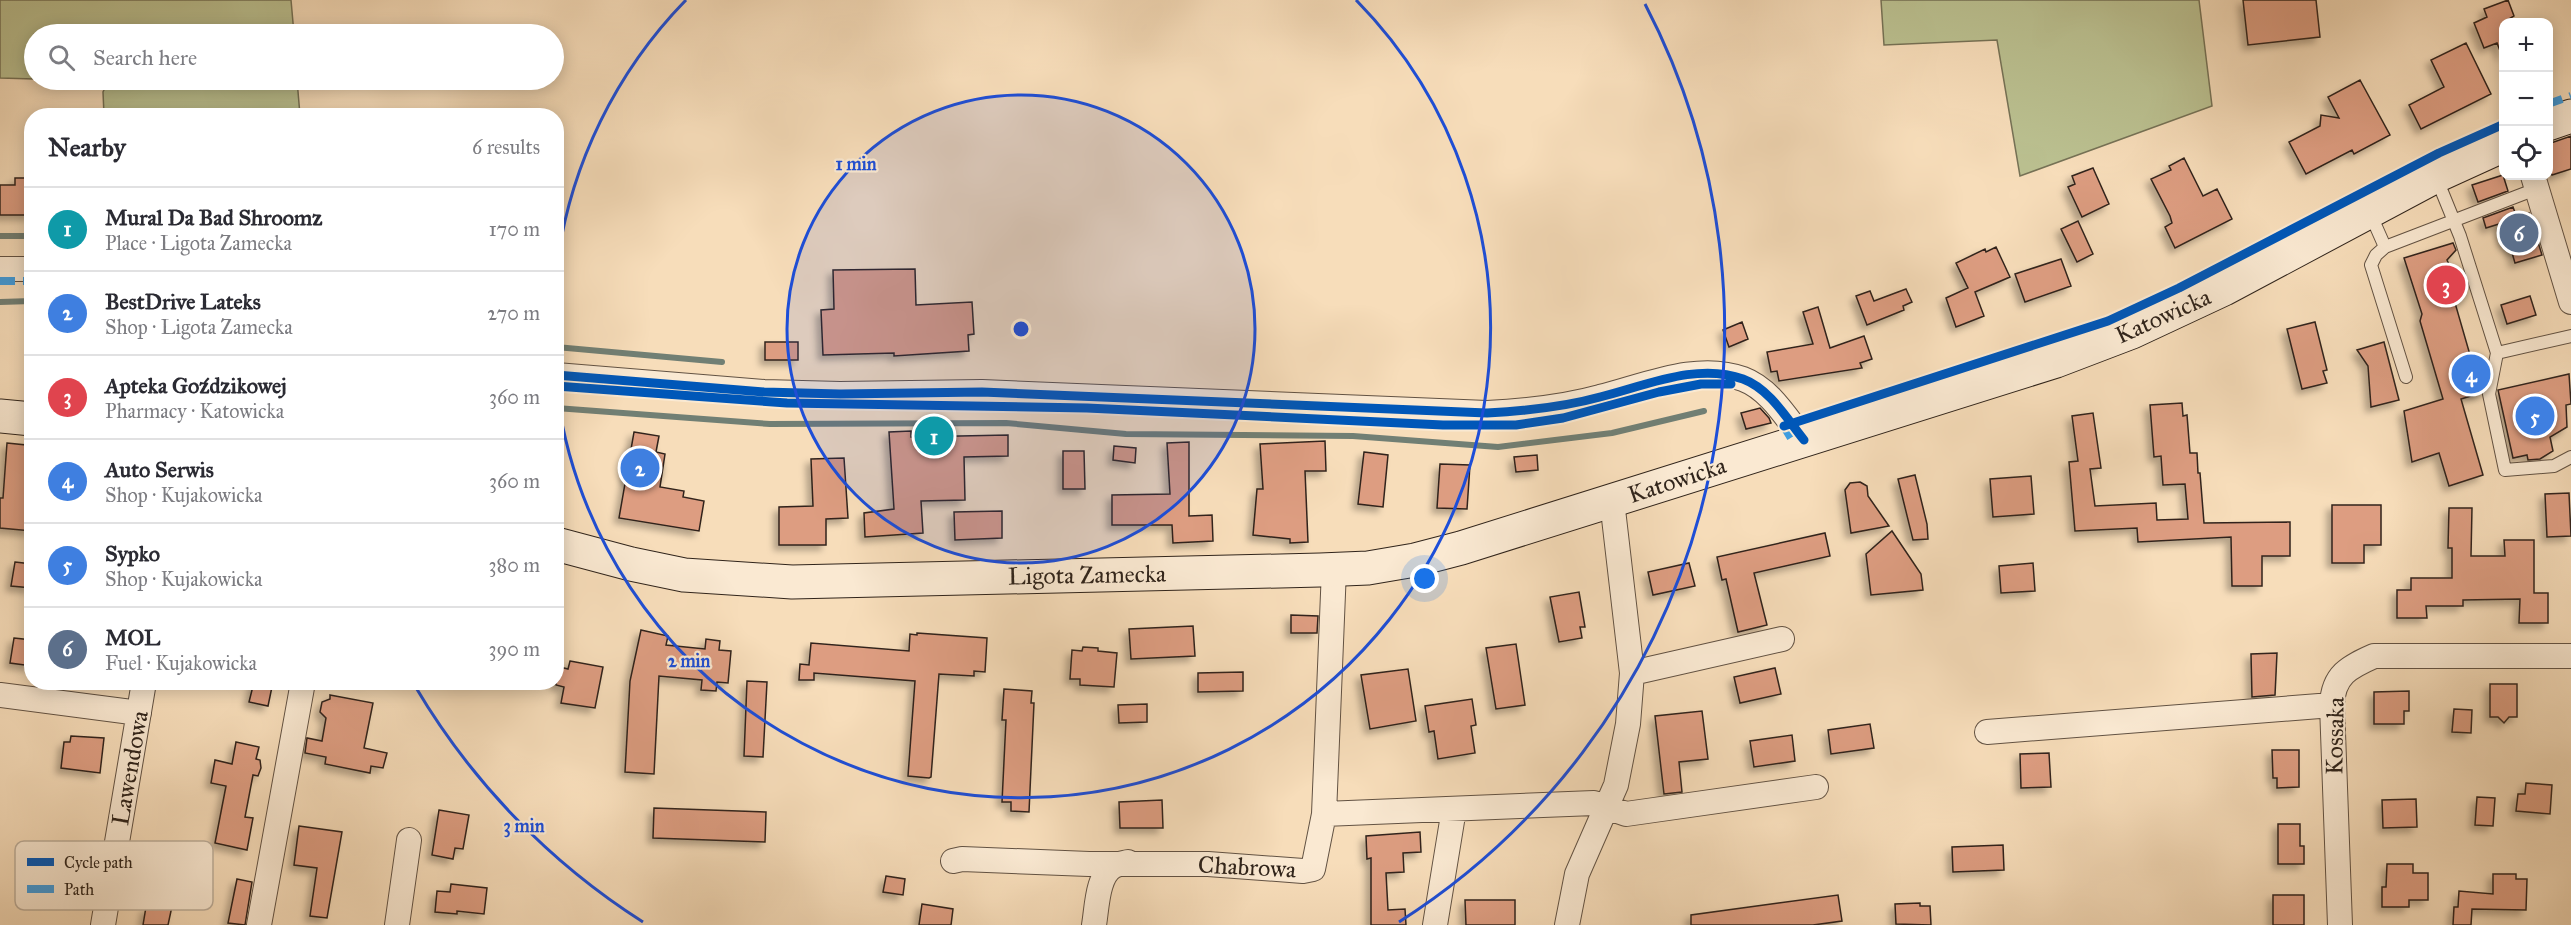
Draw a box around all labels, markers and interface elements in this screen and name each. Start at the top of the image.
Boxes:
map controls [2499,18,2553,180]
button: + [2499,18,2553,72]
search box [24,24,564,90]
icon: search [45,41,78,74]
text: Search here [93,44,197,71]
button: − [2499,72,2553,126]
button: locate [2499,126,2553,180]
text: Nearby [48,131,126,163]
text: 6 results [472,135,540,159]
text: 1 min [836,153,877,175]
text: Mural Da Bad Shroomz [105,204,323,231]
pin: 6 [2500,210,2538,256]
text: 1 [64,217,71,241]
text: 170 m [489,217,540,241]
text: Place · Ligota Zamecka [105,231,292,255]
pin: 3 [2426,262,2466,308]
street label: Katowicka [2111,281,2216,350]
text: BestDrive Lateks [105,288,261,315]
text: 2 [63,301,72,325]
text: 270 m [487,301,540,325]
text: Shop · Ligota Zamecka [105,315,293,339]
centre of rings [1011,319,1031,339]
pin: 4 [2452,352,2490,397]
text: Apteka Goździkowej [105,372,287,399]
text: 3 [64,385,72,409]
text: 360 m [489,385,540,409]
pin: 5 [2516,394,2554,438]
text: Pharmacy · Katowicka [105,399,284,423]
pin: 1 [914,414,954,458]
pin: 2 [620,446,660,490]
street label: Katowicka [1624,450,1731,510]
text: Auto Serwis [105,456,214,483]
text: 4 [62,469,73,493]
text: 360 m [489,469,540,493]
text: Shop · Kujakowicka [105,483,263,507]
text: Sypko [105,540,160,567]
text: 5 [63,553,72,577]
text: 380 m [489,553,540,577]
street label: Ligota Zamecka [1008,559,1167,591]
your location [1410,564,1439,593]
text: Shop · Kujakowicka [105,567,263,591]
text: MOL [105,624,160,651]
text: 6 [62,637,73,661]
text: 390 m [489,637,540,661]
text: 2 min [668,650,711,672]
text: Fuel · Kujakowicka [105,651,257,675]
street label: Kossaka [2319,696,2351,775]
street label: Lawendowa [105,707,155,828]
text: 3 min [504,815,545,838]
legend [15,841,213,910]
street label: Chabrowa [1197,849,1298,885]
text: Cycle path [64,853,133,872]
text: Path [64,880,94,899]

